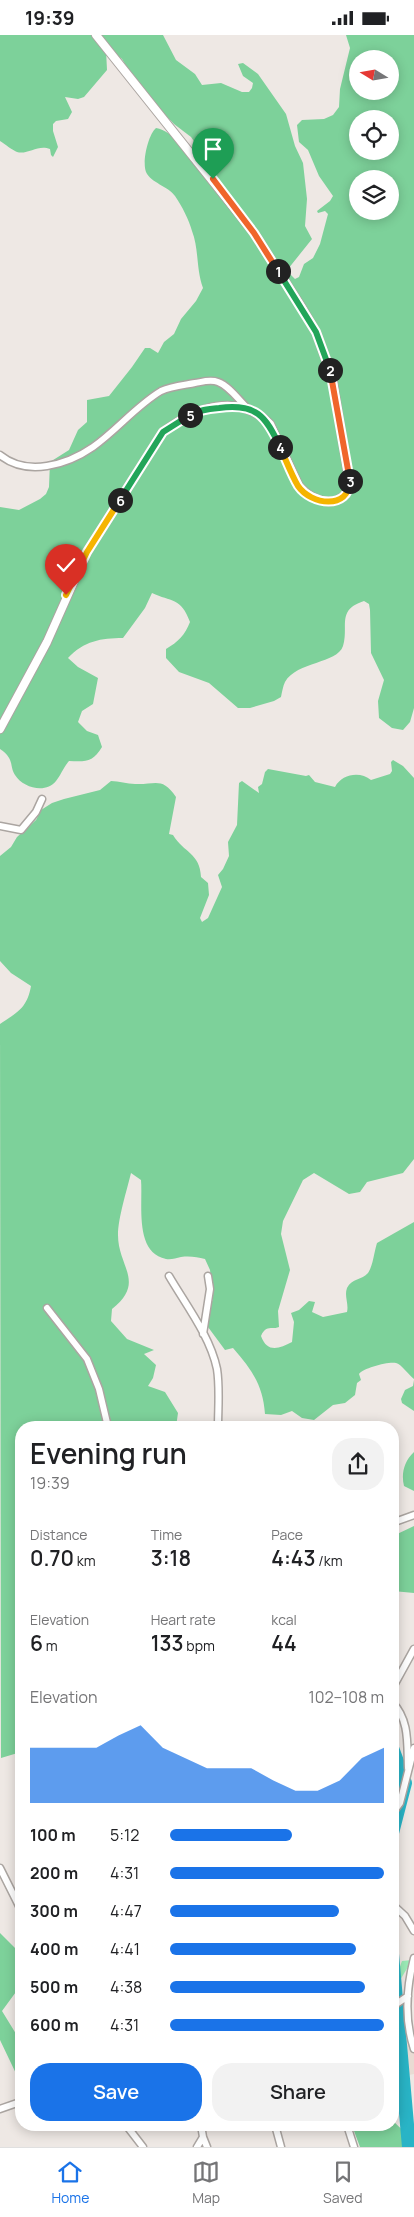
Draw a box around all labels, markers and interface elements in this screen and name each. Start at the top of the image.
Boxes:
text: 19:39 [25,5,75,31]
north arrow [349,50,399,100]
map controls [349,50,399,220]
button: locate [349,110,399,160]
pin [192,128,234,179]
icon: arrive [199,135,227,163]
button: layers [349,170,399,220]
pin: 1 [266,259,290,283]
text: 1 [275,262,282,281]
pin: 2 [318,357,342,383]
text: 2 [326,361,335,380]
pin: 5 [178,403,202,427]
text: 5 [186,406,195,425]
pin: 4 [268,435,292,459]
text: 4 [276,438,285,457]
pin: 3 [338,469,362,493]
text: 3 [346,472,355,491]
pin: 6 [108,487,132,513]
text: 6 [116,491,125,510]
pin [45,544,87,595]
icon: check [52,551,80,579]
text: Evening run [30,1434,187,1472]
button: share [332,1438,384,1490]
text: 19:39 [30,1472,70,1494]
text: Distance [30,1525,87,1544]
text: Time [151,1525,182,1544]
text: Pace [271,1525,303,1544]
text: 0.70 [30,1544,74,1572]
text: 3:18 [151,1544,191,1572]
text: 4:43 [271,1544,316,1572]
text: km [74,1551,96,1570]
text: /km [316,1551,343,1570]
text: Elevation [30,1610,89,1629]
text: Heart rate [151,1610,216,1629]
text: kcal [271,1610,297,1629]
text: 6 [30,1629,43,1657]
text: 133 [151,1629,184,1657]
text: 44 [271,1629,297,1657]
text: m [43,1636,58,1655]
text: bpm [184,1636,215,1655]
text: Elevation [30,1686,98,1708]
text: 102–108 m [309,1686,384,1708]
text: 100 m [30,1824,76,1846]
text: 5:12 [110,1824,139,1846]
text: 200 m [30,1862,78,1884]
text: 4:31 [110,1862,139,1884]
text: 300 m [30,1900,78,1922]
text: 4:47 [110,1900,142,1922]
text: 400 m [30,1938,78,1960]
text: 4:41 [110,1938,140,1960]
text: 500 m [30,1976,78,1998]
text: 4:38 [110,1976,142,1998]
text: 600 m [30,2014,79,2036]
text: 4:31 [110,2014,139,2036]
button: Save [30,2063,202,2121]
button: Share [212,2063,384,2121]
tab: Home [51,2158,89,2207]
tab: Map [192,2158,220,2207]
tab: Saved [323,2158,363,2207]

